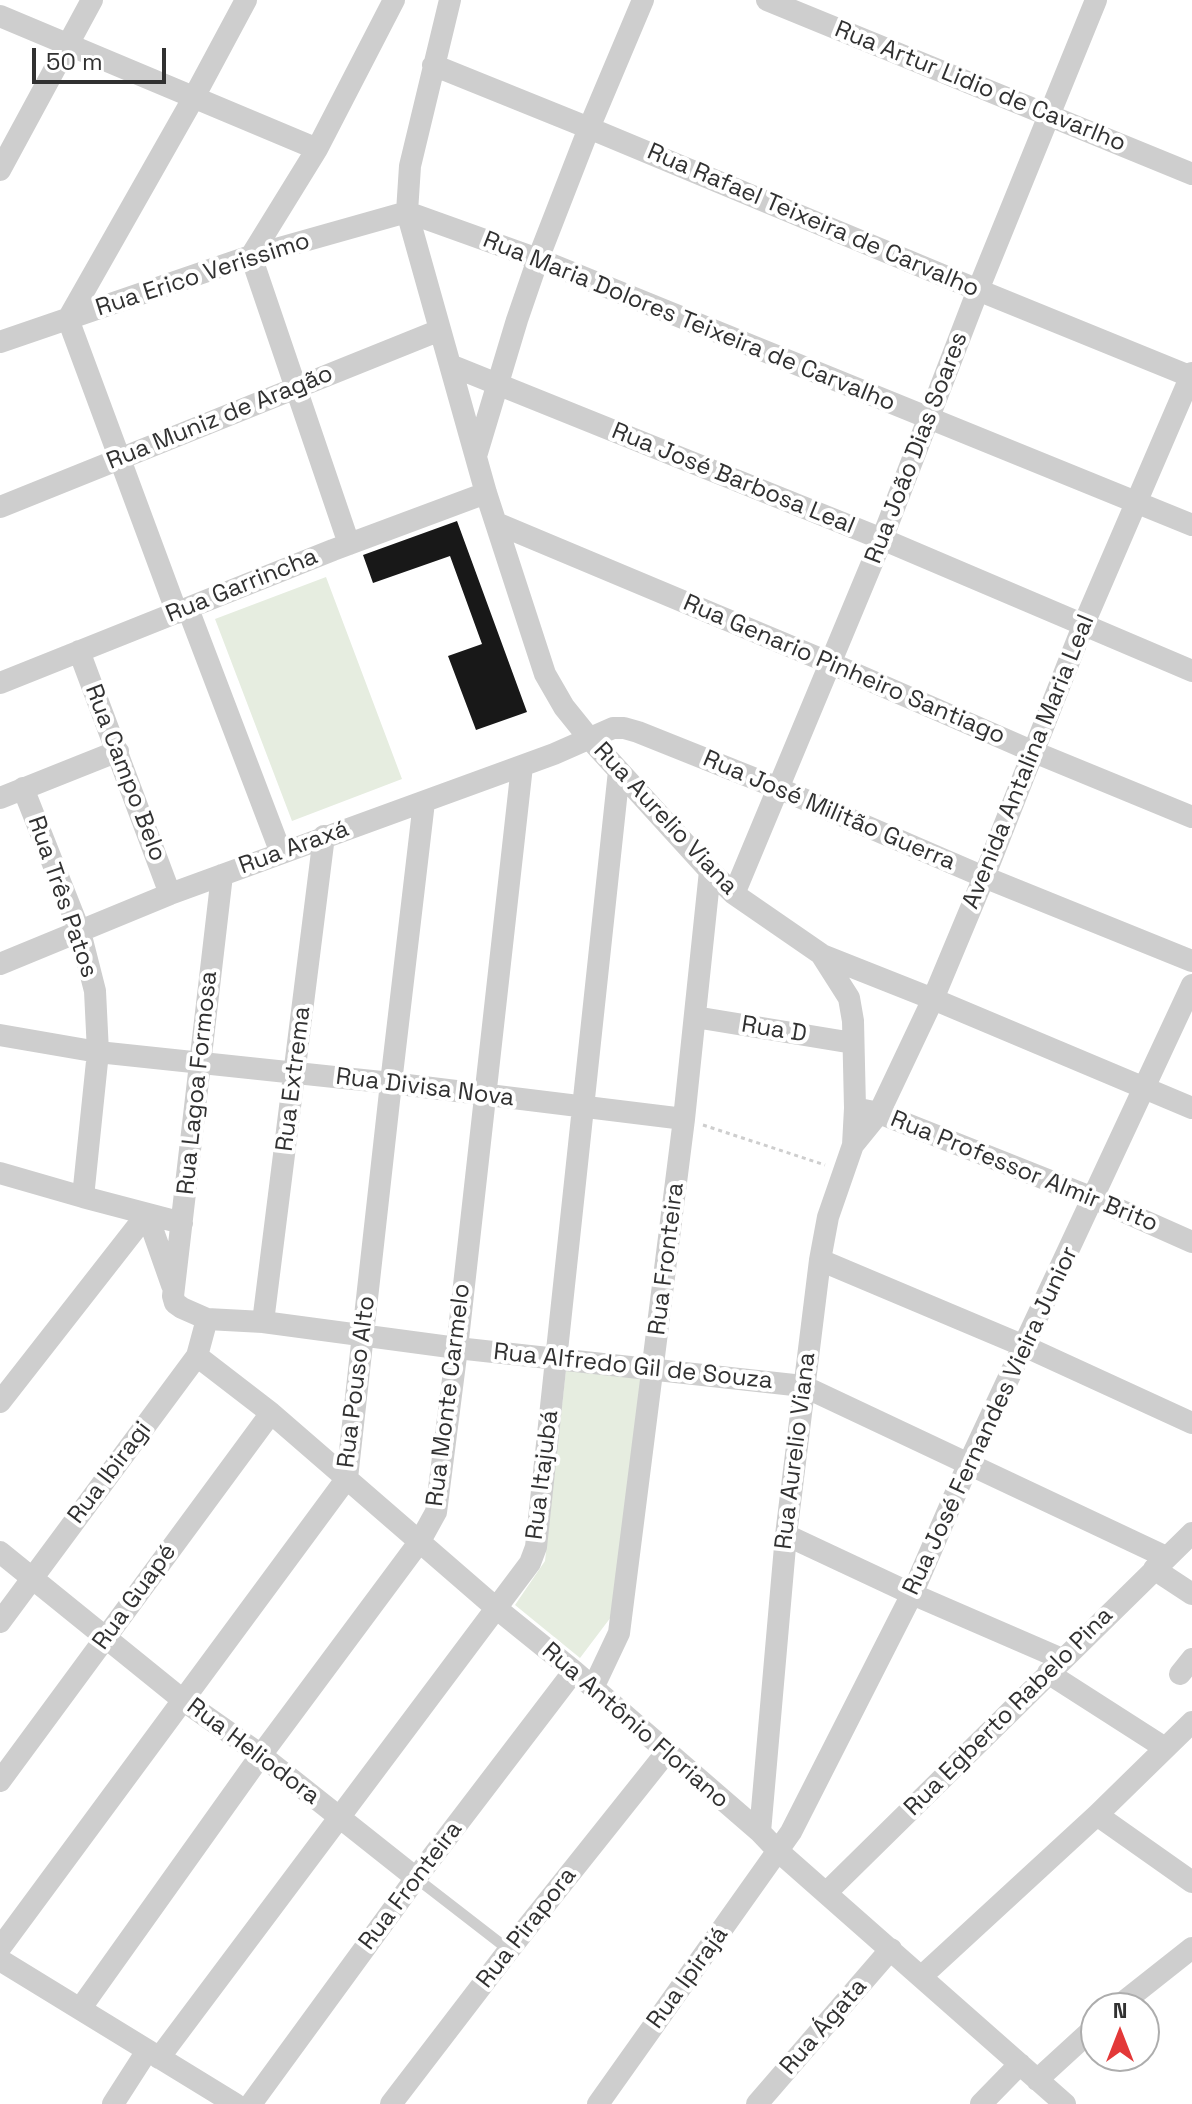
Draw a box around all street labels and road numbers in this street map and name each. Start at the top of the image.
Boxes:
street label: Rua Artur Lidio de Cavarlho [830,15,1130,159]
street label: Rua Rafael Teixeira de Carvalho [643,138,983,304]
street label: Rua Maria Dolores Teixeira de Carvalho [479,226,899,418]
street label: Rua Erico Verissimo [92,227,314,323]
street label: Rua João Dias Soares [860,328,974,568]
street label: Rua Muniz de Aragão [103,359,337,477]
street label: Rua José Barbosa Leal [607,417,859,541]
street label: Rua Garrincha [162,542,322,630]
street label: Rua Genario Pinheiro Santiago [679,589,1009,751]
street label: Avenida Antalina Maria Leal [957,611,1101,913]
street label: Rua Campo Belo [78,681,172,865]
street label: Rua Aurelio Viana [587,737,743,901]
street label: Rua José Militão Guerra [698,745,960,877]
street label: Rua Três Patos [21,812,103,982]
street label: Rua Araxá [235,815,353,881]
street label: Rua Lagoa Formosa [172,970,224,1196]
street label: Rua Extrema [271,1005,317,1153]
street label: Rua D [739,1011,809,1049]
street label: Rua Divisa Nova [334,1063,516,1113]
street label: Rua Professor Almir Brito [886,1105,1162,1239]
street label: Rua Fronteira [643,1181,691,1337]
street label: Rua José Fernandes Vieira Junior [897,1242,1085,1600]
street label: Rua Monte Carmelo [421,1282,477,1508]
street label: Rua Pouso Alto [332,1294,382,1470]
street label: Rua Alfredo Gil de Souza [492,1338,774,1396]
street label: Rua Aurelio Viana [770,1351,822,1551]
street label: Rua Itajubá [521,1409,565,1541]
street label: Rua Ibiragi [62,1416,158,1530]
street label: Rua Guapé [87,1538,183,1656]
street label: Rua Egberto Rabelo Pina [899,1602,1119,1822]
street label: Rua Antônio Floriano [536,1637,734,1815]
street label: Rua Heliodora [181,1693,325,1811]
street label: Rua Fronteira [353,1816,469,1956]
street label: Rua Pirapora [471,1862,583,1994]
street label: Rua Ipirajá [641,1921,735,2035]
street label: Rua Ágata [774,1973,874,2081]

